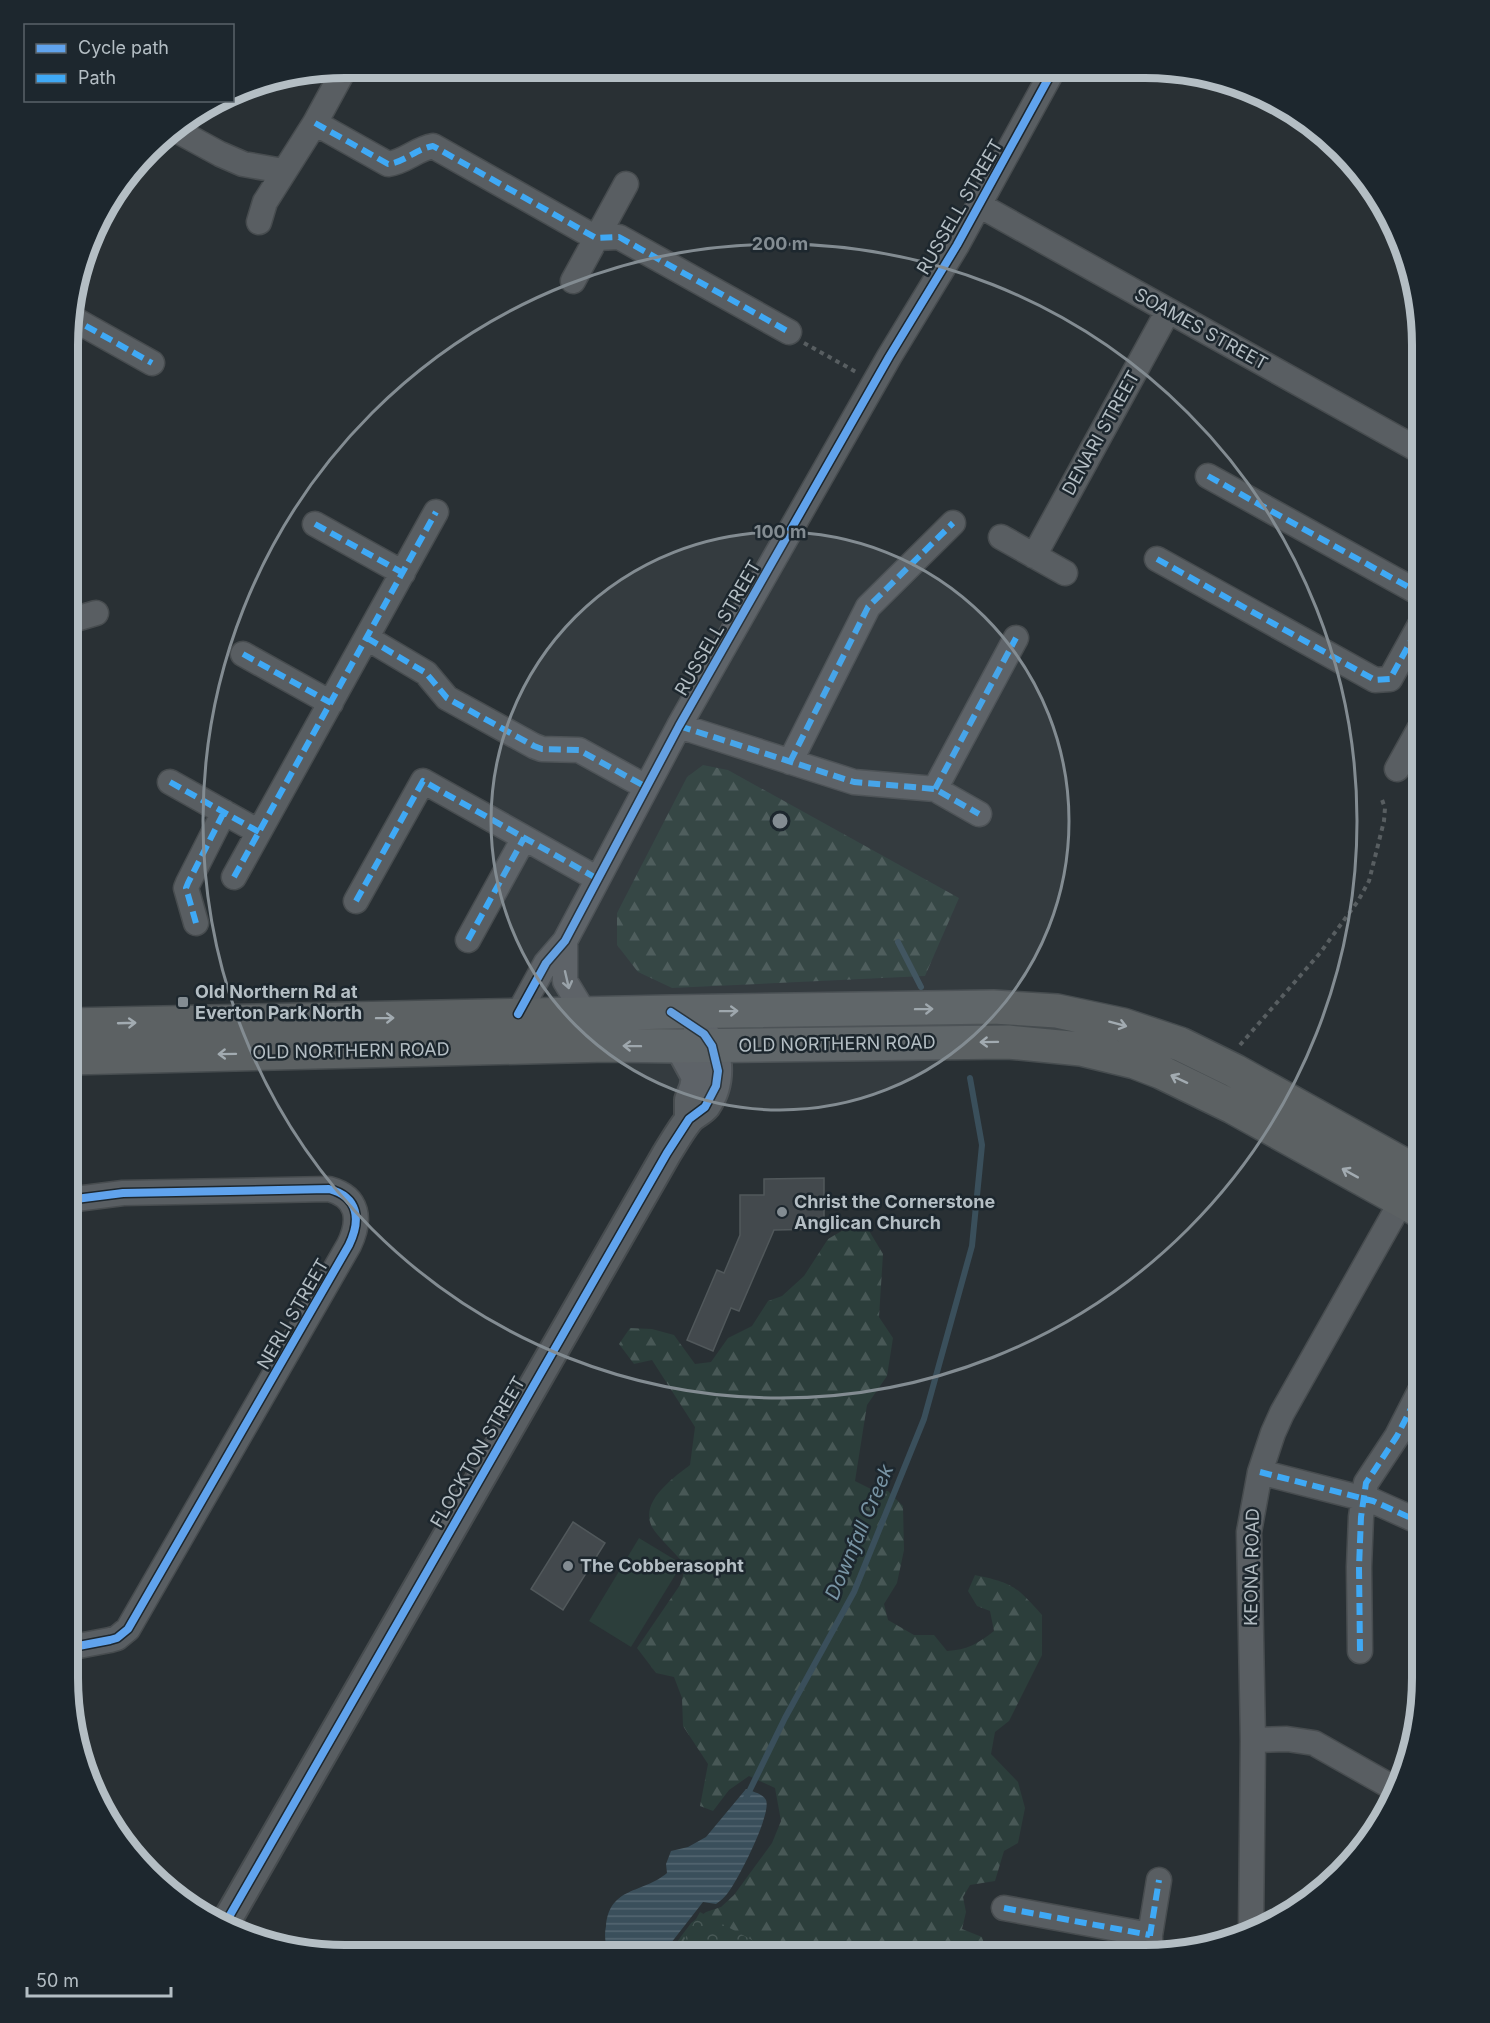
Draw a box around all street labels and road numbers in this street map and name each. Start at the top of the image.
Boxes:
street label: RUSSELL STREET [912,136,1007,278]
street label: SOAMES STREET [1131,283,1271,374]
street label: DENARI STREET [1058,367,1144,499]
street label: RUSSELL STREET [670,557,765,699]
street label: OLD NORTHERN ROAD [738,1031,936,1056]
street label: OLD NORTHERN ROAD [252,1038,450,1063]
street label: NERLI STREET [252,1255,333,1373]
street label: FLOCKTON STREET [426,1373,529,1531]
street label: KEONA ROAD [1240,1508,1263,1626]

